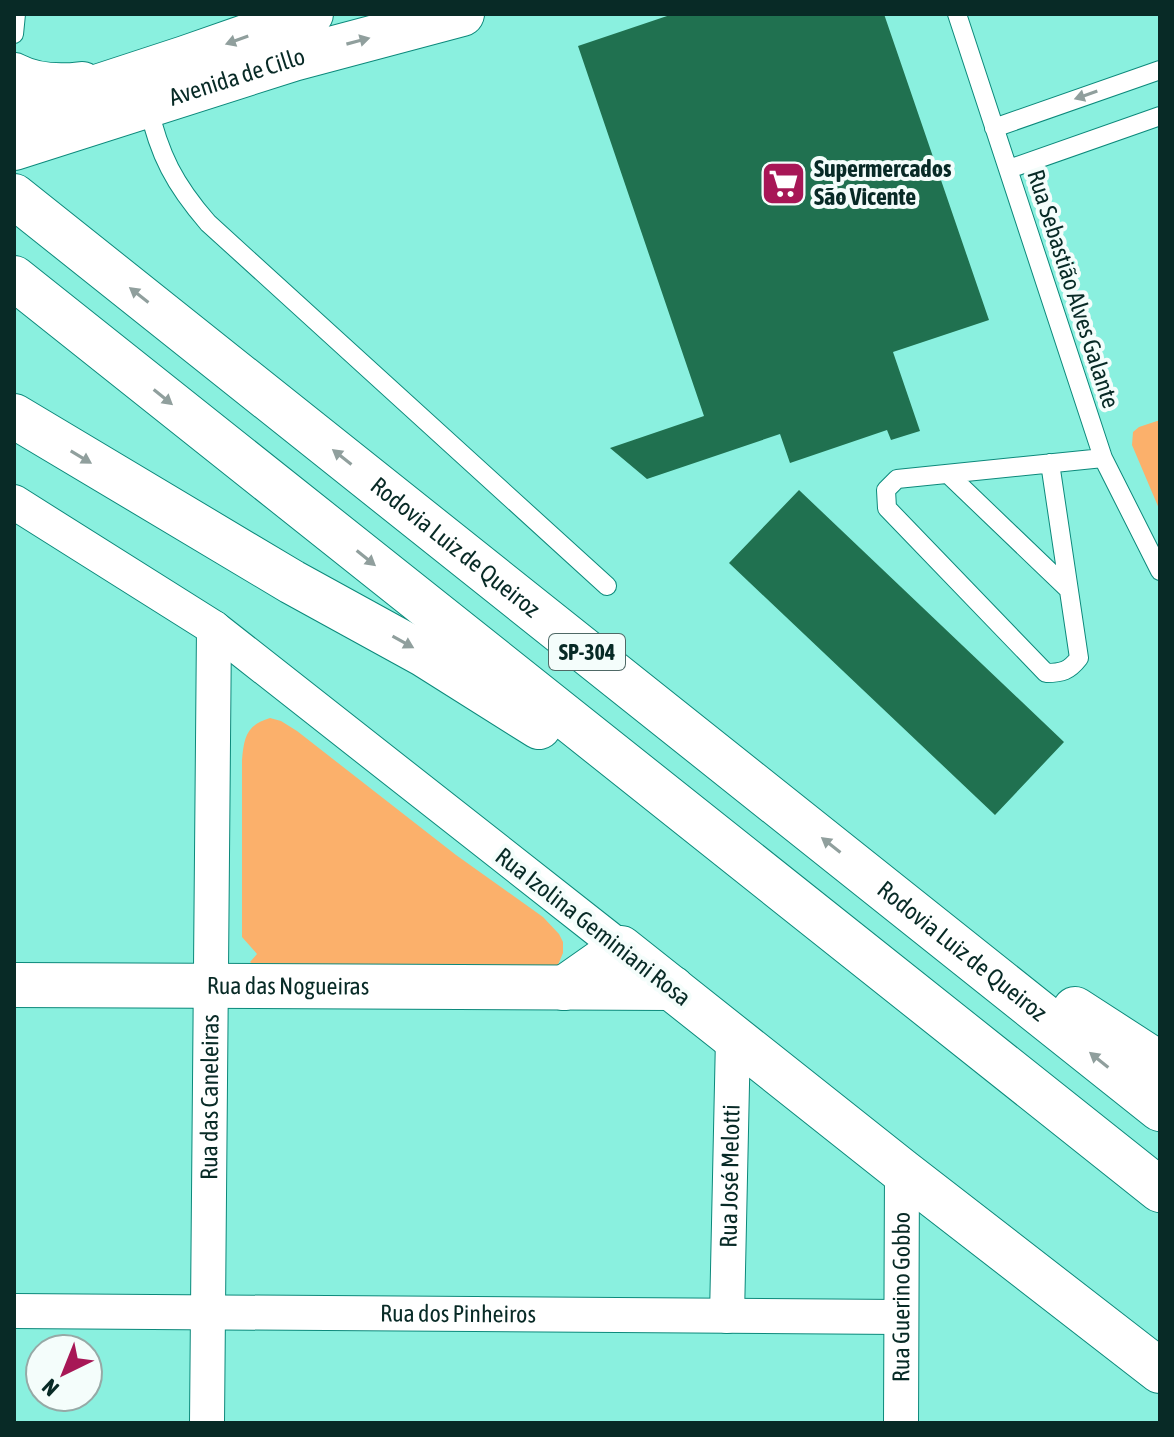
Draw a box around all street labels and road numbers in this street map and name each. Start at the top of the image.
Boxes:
street label: Avenida de Cillo [165,42,308,111]
street label: Rua Sebastião Alves Galante [1022,166,1125,411]
street label: Rodovia Luiz de Queiroz [366,472,546,623]
road number: SP-304 [549,634,625,670]
street label: Rua Izolina Geminiani Rosa [490,842,696,1011]
street label: Rodovia Luiz de Queiroz [872,875,1052,1027]
street label: Rua das Nogueiras [207,972,369,1000]
street label: Rua das Caneleiras [195,1014,224,1180]
street label: Rua José Melotti [714,1104,745,1248]
street label: Rua Guerino Gobbo [887,1212,915,1382]
street label: Rua dos Pinheiros [380,1299,536,1328]

